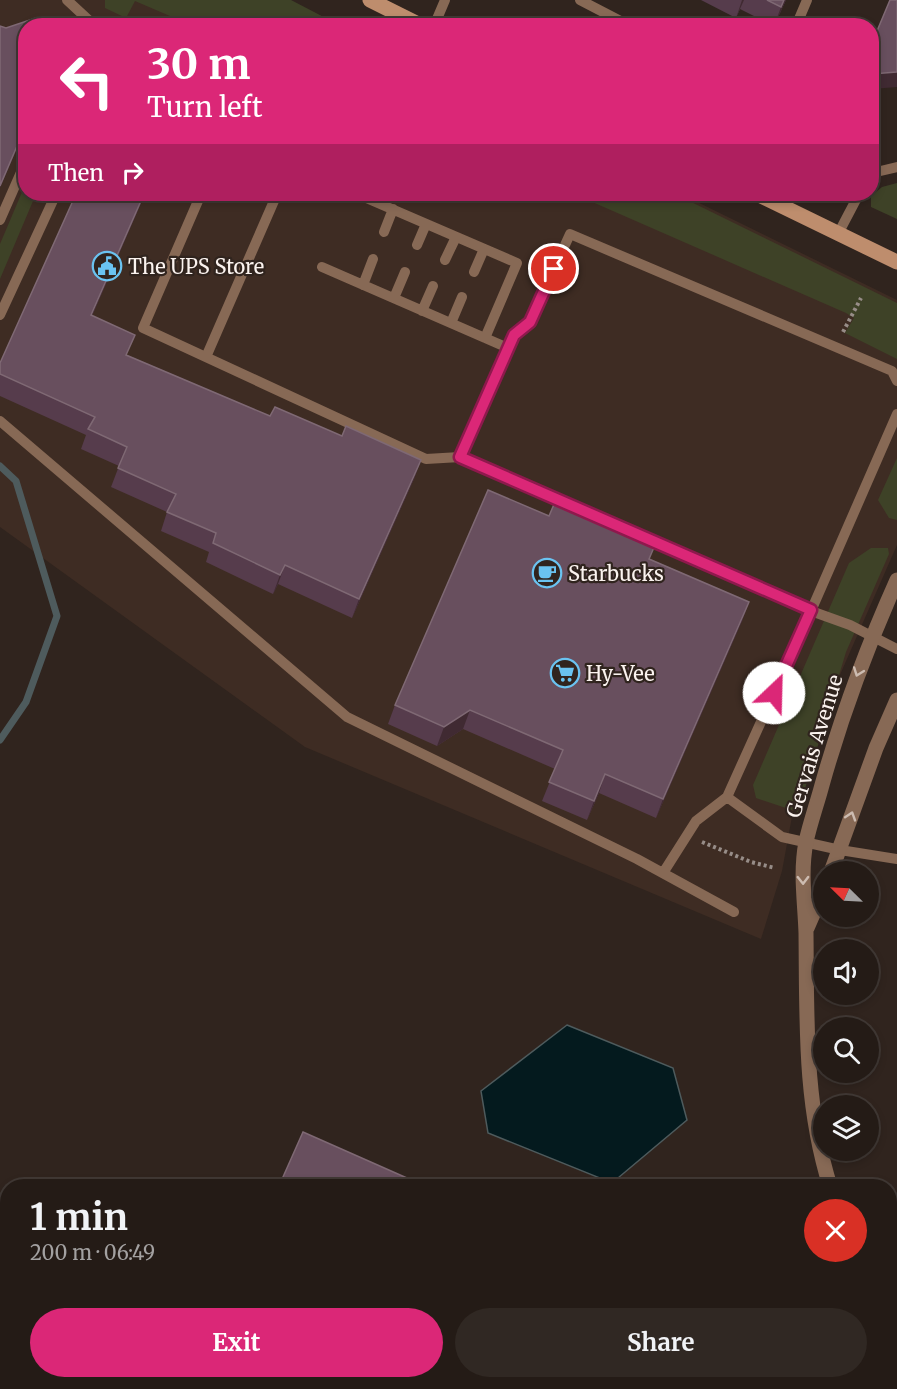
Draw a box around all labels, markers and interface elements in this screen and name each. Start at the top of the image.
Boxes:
text: 30 m [147,38,251,90]
icon: left [48,42,126,120]
text: Turn left [147,90,262,124]
icon: right [116,156,149,189]
text: Then [48,159,104,187]
pin [528,243,579,294]
public building icon: The UPS Store [91,250,123,282]
icon: arrive [537,252,570,285]
place label: The UPS Store [128,254,264,279]
cafe icon: Starbucks [531,557,563,589]
place label: Starbucks [568,561,664,586]
supermarket icon: Hy-Vee [549,657,581,689]
place label: Hy-Vee [586,661,655,686]
position arrow [742,661,806,725]
one-way arrow [853,666,866,677]
street label: Gervais Avenue [780,672,848,820]
one-way arrow [843,811,856,822]
north arrow [813,861,879,927]
map controls [813,861,879,1161]
one-way arrow [797,876,809,885]
button: sound [813,939,879,1005]
button: search [813,1017,879,1083]
button: layers [813,1095,879,1161]
text: 1 min [30,1195,128,1240]
button: close [804,1199,867,1262]
text: 200 m · 06:49 [30,1240,155,1265]
button: Exit [30,1308,443,1377]
button: Share [455,1308,867,1377]

